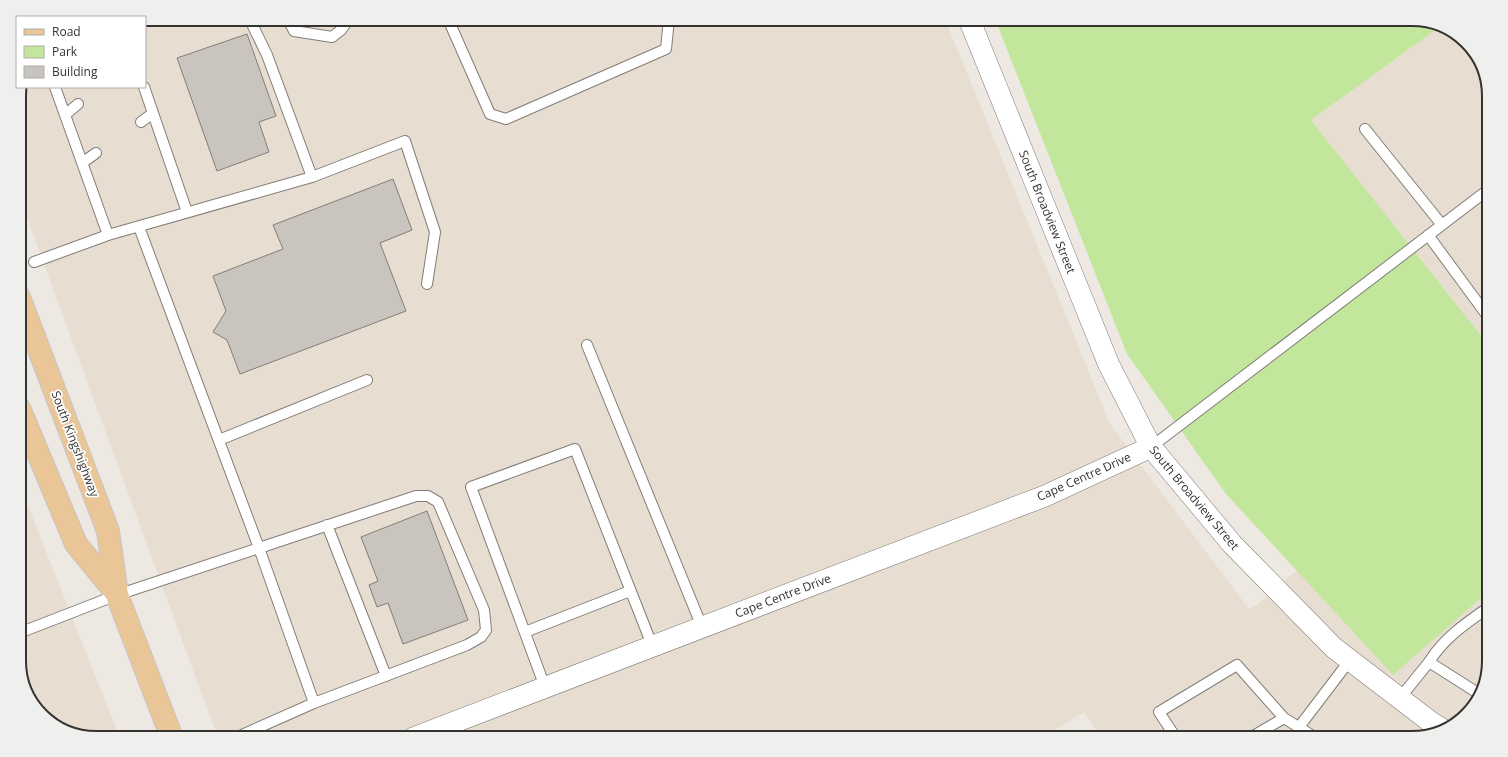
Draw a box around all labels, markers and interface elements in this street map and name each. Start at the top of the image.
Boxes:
legend [16,16,146,88]
text: Road [52,23,81,40]
text: Park [52,43,78,60]
text: Building [52,63,98,80]
street label: South Broadview Street [1015,148,1080,276]
street label: South Kingshighway [47,388,104,500]
street label: South Broadview Street [1146,442,1243,554]
street label: Cape Centre Drive [1034,448,1134,505]
street label: Cape Centre Drive [732,569,833,622]

